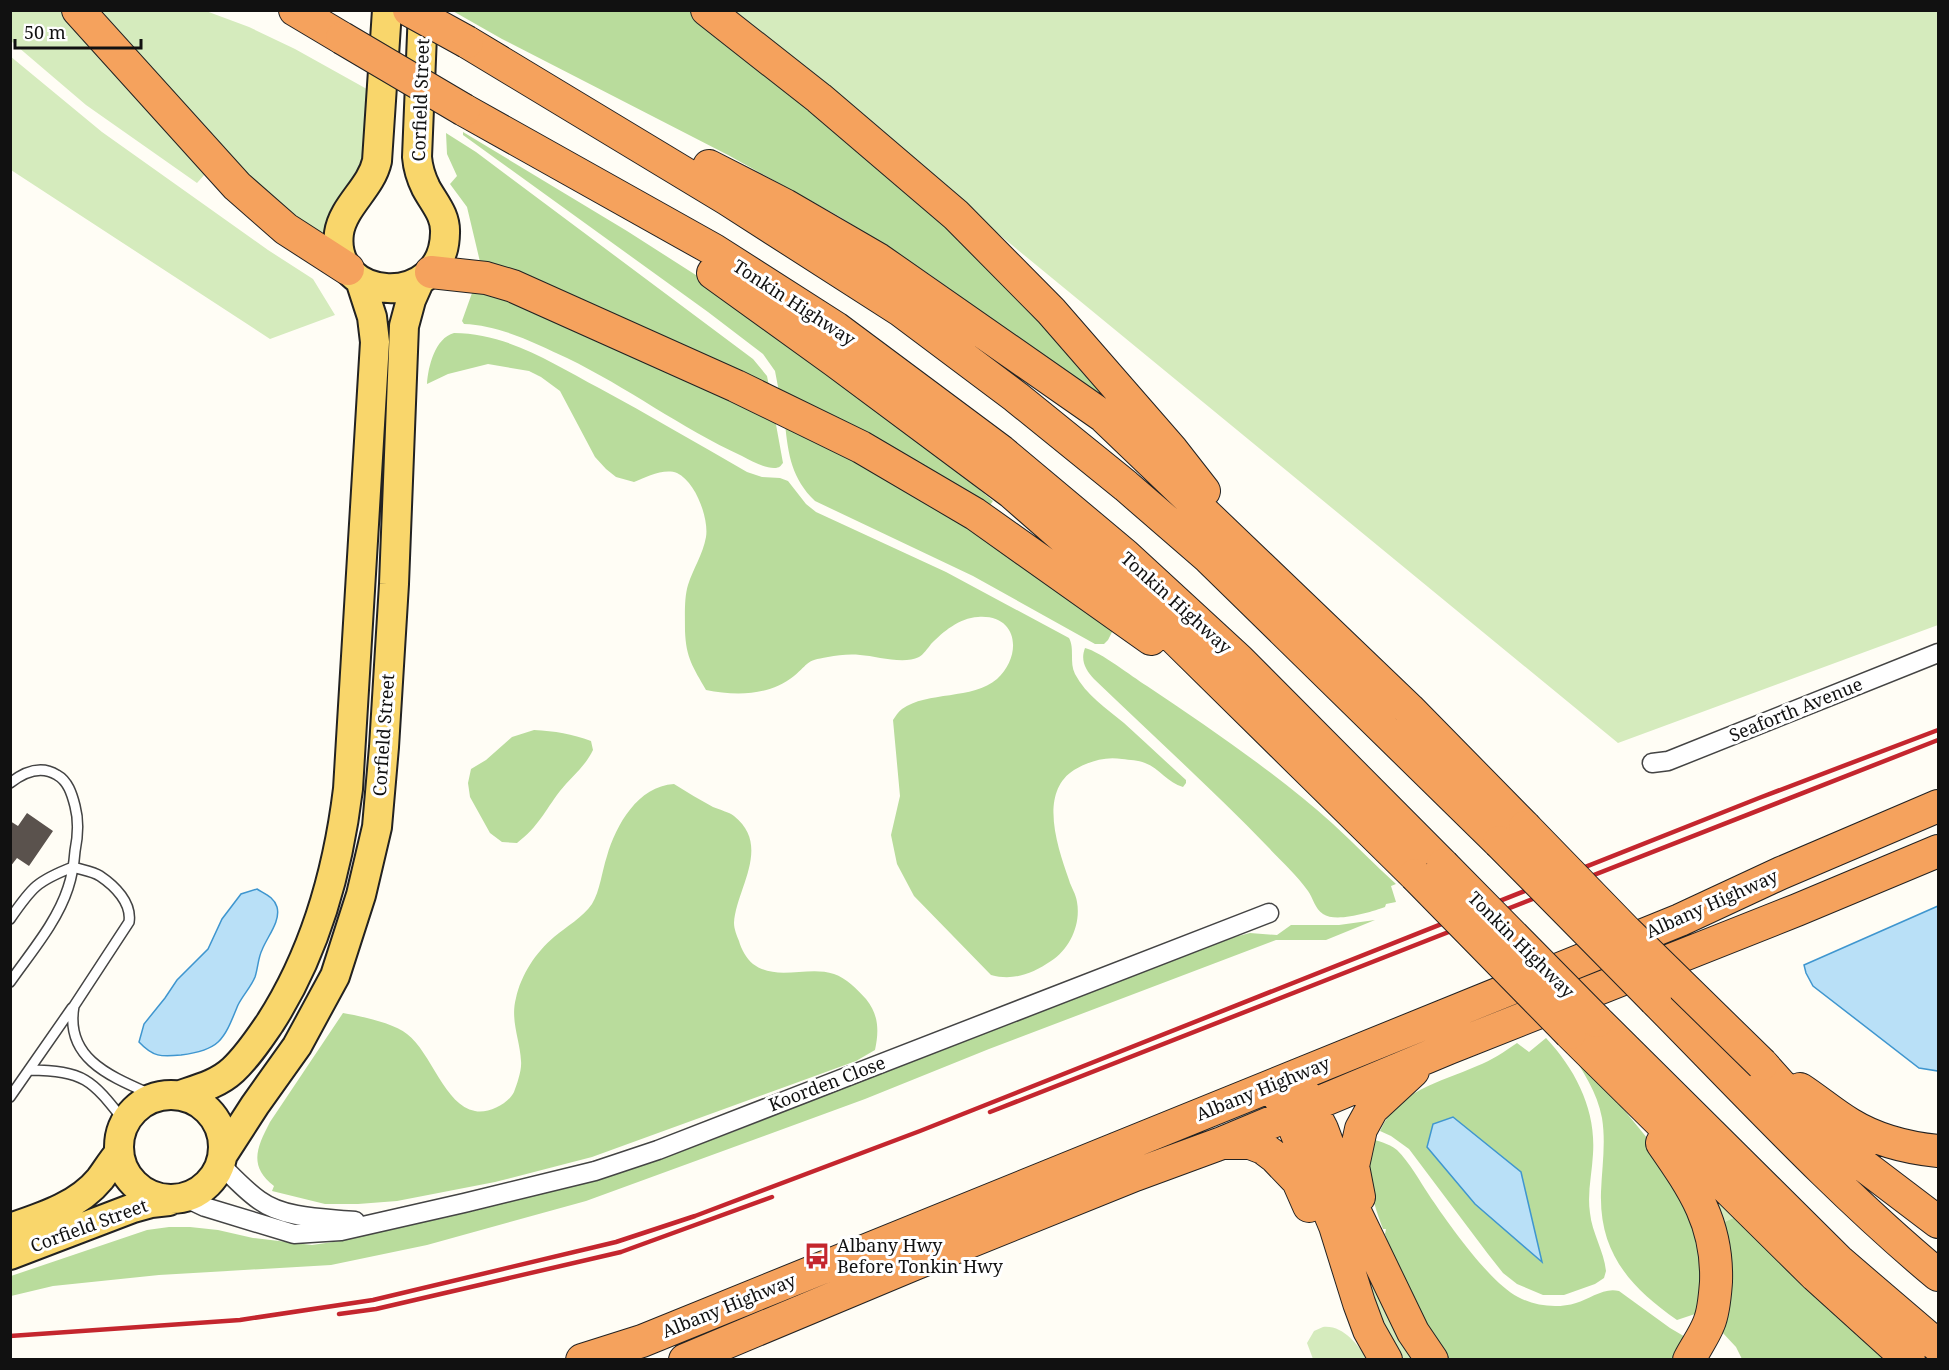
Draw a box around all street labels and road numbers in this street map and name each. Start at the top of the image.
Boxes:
street label: Corfield Street [406,38,434,162]
street label: Tonkin Highway [729,254,861,351]
street label: Tonkin Highway [1116,546,1238,659]
street label: Seaforth Avenue [1725,671,1866,747]
street label: Corfield Street [367,673,399,797]
street label: Albany Highway [1642,863,1782,943]
street label: Tonkin Highway [1463,886,1581,1003]
street label: Koorden Close [765,1050,888,1116]
street label: Albany Highway [1192,1050,1334,1126]
street label: Corfield Street [27,1193,151,1257]
street label: Albany Highway [658,1267,800,1343]

